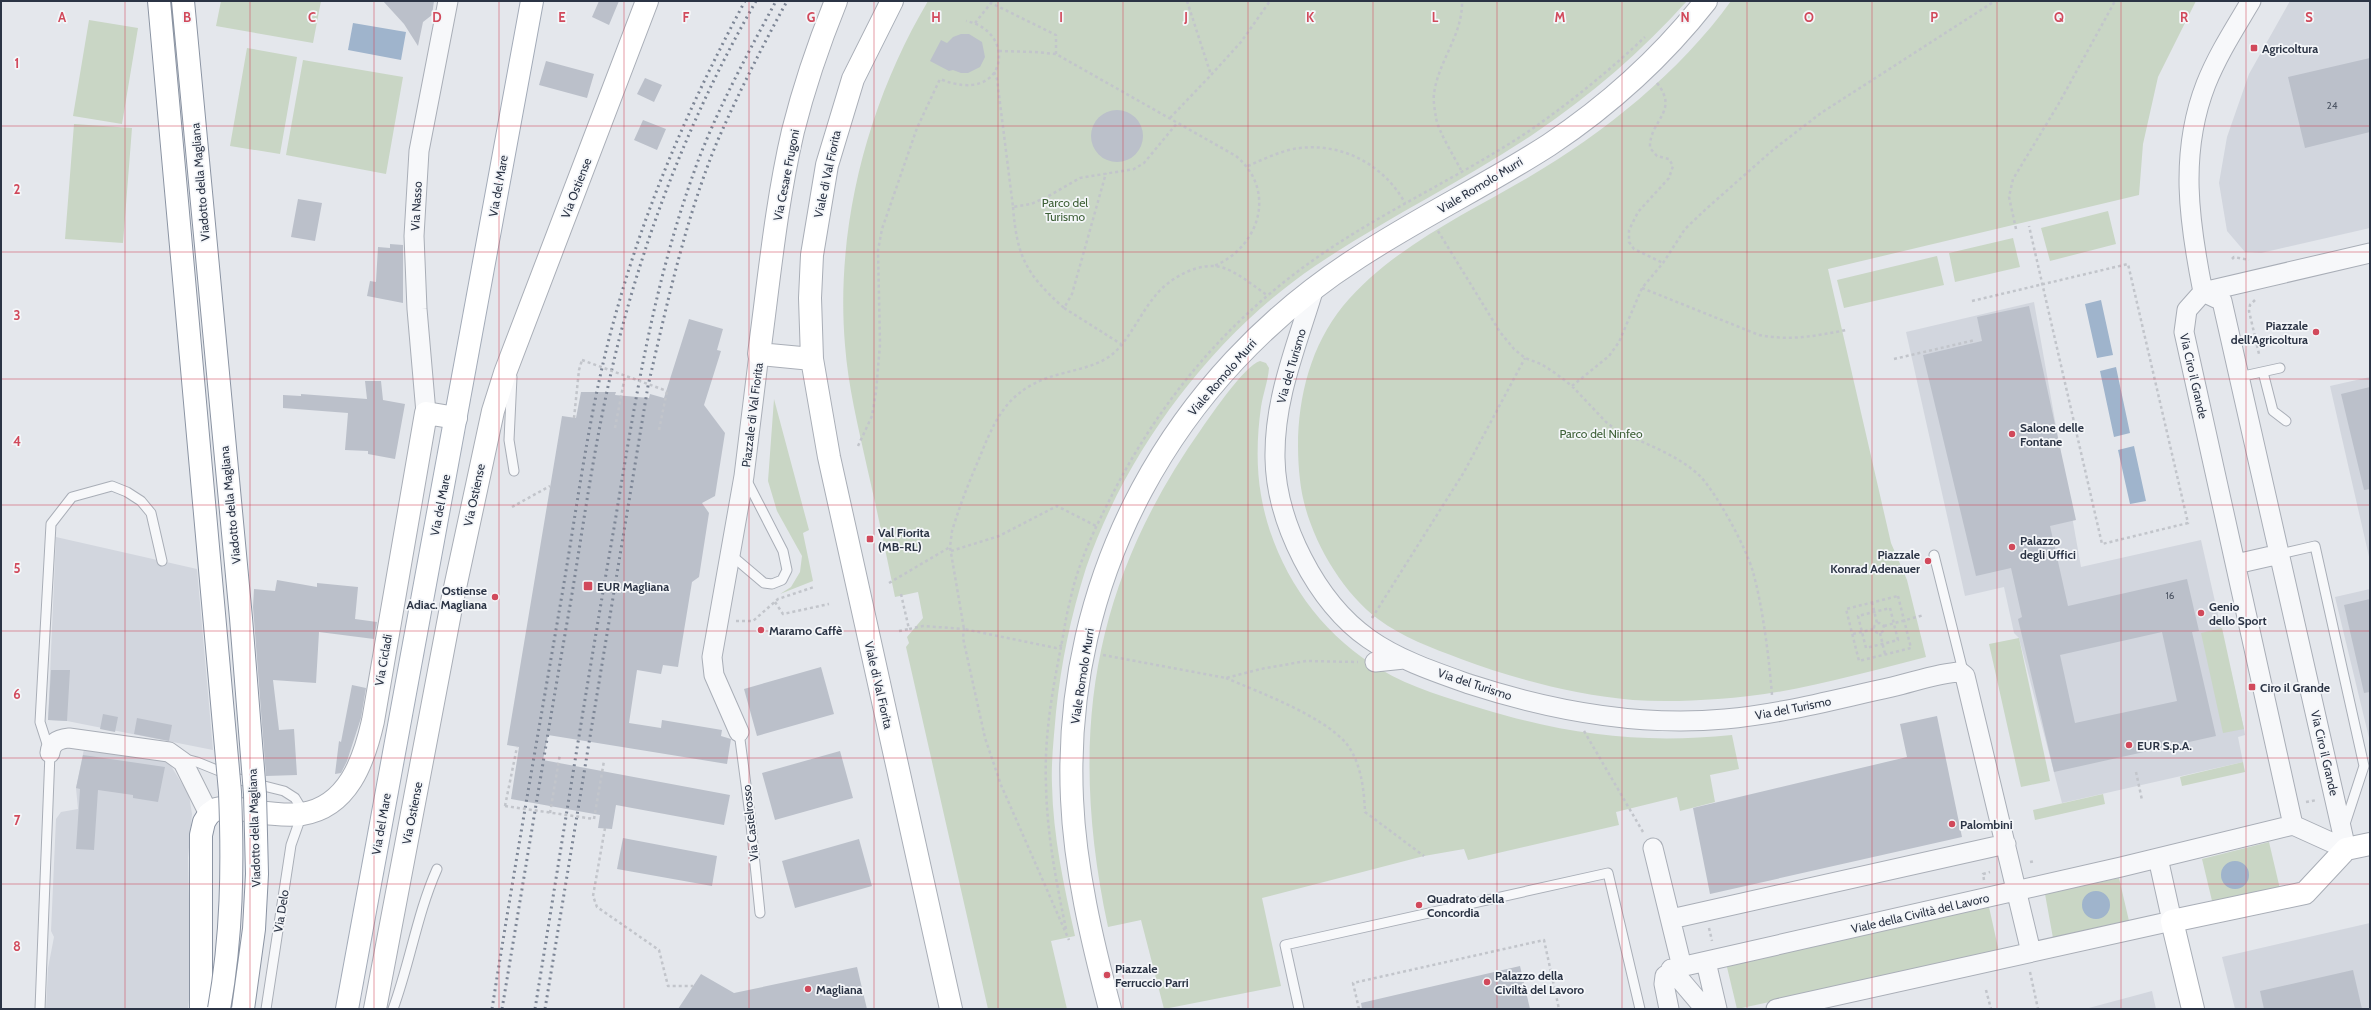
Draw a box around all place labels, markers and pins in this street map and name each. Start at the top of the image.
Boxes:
place label: Agricoltura [2262,41,2318,56]
marker: Agricoltura [2249,43,2259,53]
place label: Piazzale dell'Agricoltura [2231,318,2308,347]
marker: Piazzale dell'Agricoltura [2311,327,2321,337]
place label: Salone delle Fontane [2020,420,2084,449]
marker: Salone delle Fontane [2007,429,2017,439]
place label: Val Fiorita (MB-RL) [878,525,930,554]
place label: Palazzo degli Uffici [2020,533,2076,562]
marker: Val Fiorita (MB-RL) [865,534,875,544]
marker: Palazzo degli Uffici [2007,542,2017,552]
place label: Piazzale Konrad Adenauer [1830,547,1920,576]
marker: Piazzale Konrad Adenauer [1923,556,1933,566]
place label: EUR Magliana [597,579,669,594]
marker: EUR Magliana [582,580,594,592]
place label: Ostiense Adiac. Magliana [407,583,487,612]
marker: Ostiense Adiac. Magliana [490,592,500,602]
place label: Genio dello Sport [2209,599,2267,628]
marker: Genio dello Sport [2196,608,2206,618]
place label: Maramo Caffè [769,623,842,638]
marker: Maramo Caffè [756,625,766,635]
place label: Ciro il Grande [2260,680,2330,695]
marker: Ciro il Grande [2247,682,2257,692]
place label: EUR S.p.A. [2137,738,2192,753]
marker: EUR S.p.A. [2124,740,2134,750]
place label: Palombini [1960,817,2013,832]
marker: Palombini [1947,819,1957,829]
place label: Quadrato della Concordia [1427,891,1504,920]
marker: Quadrato della Concordia [1414,900,1424,910]
place label: Piazzale Ferruccio Parri [1115,961,1189,990]
place label: Palazzo della Civiltà del Lavoro [1495,968,1584,997]
marker: Piazzale Ferruccio Parri [1102,970,1112,980]
marker: Palazzo della Civiltà del Lavoro [1482,977,1492,987]
place label: Magliana [816,982,863,997]
marker: Magliana [803,984,813,994]

